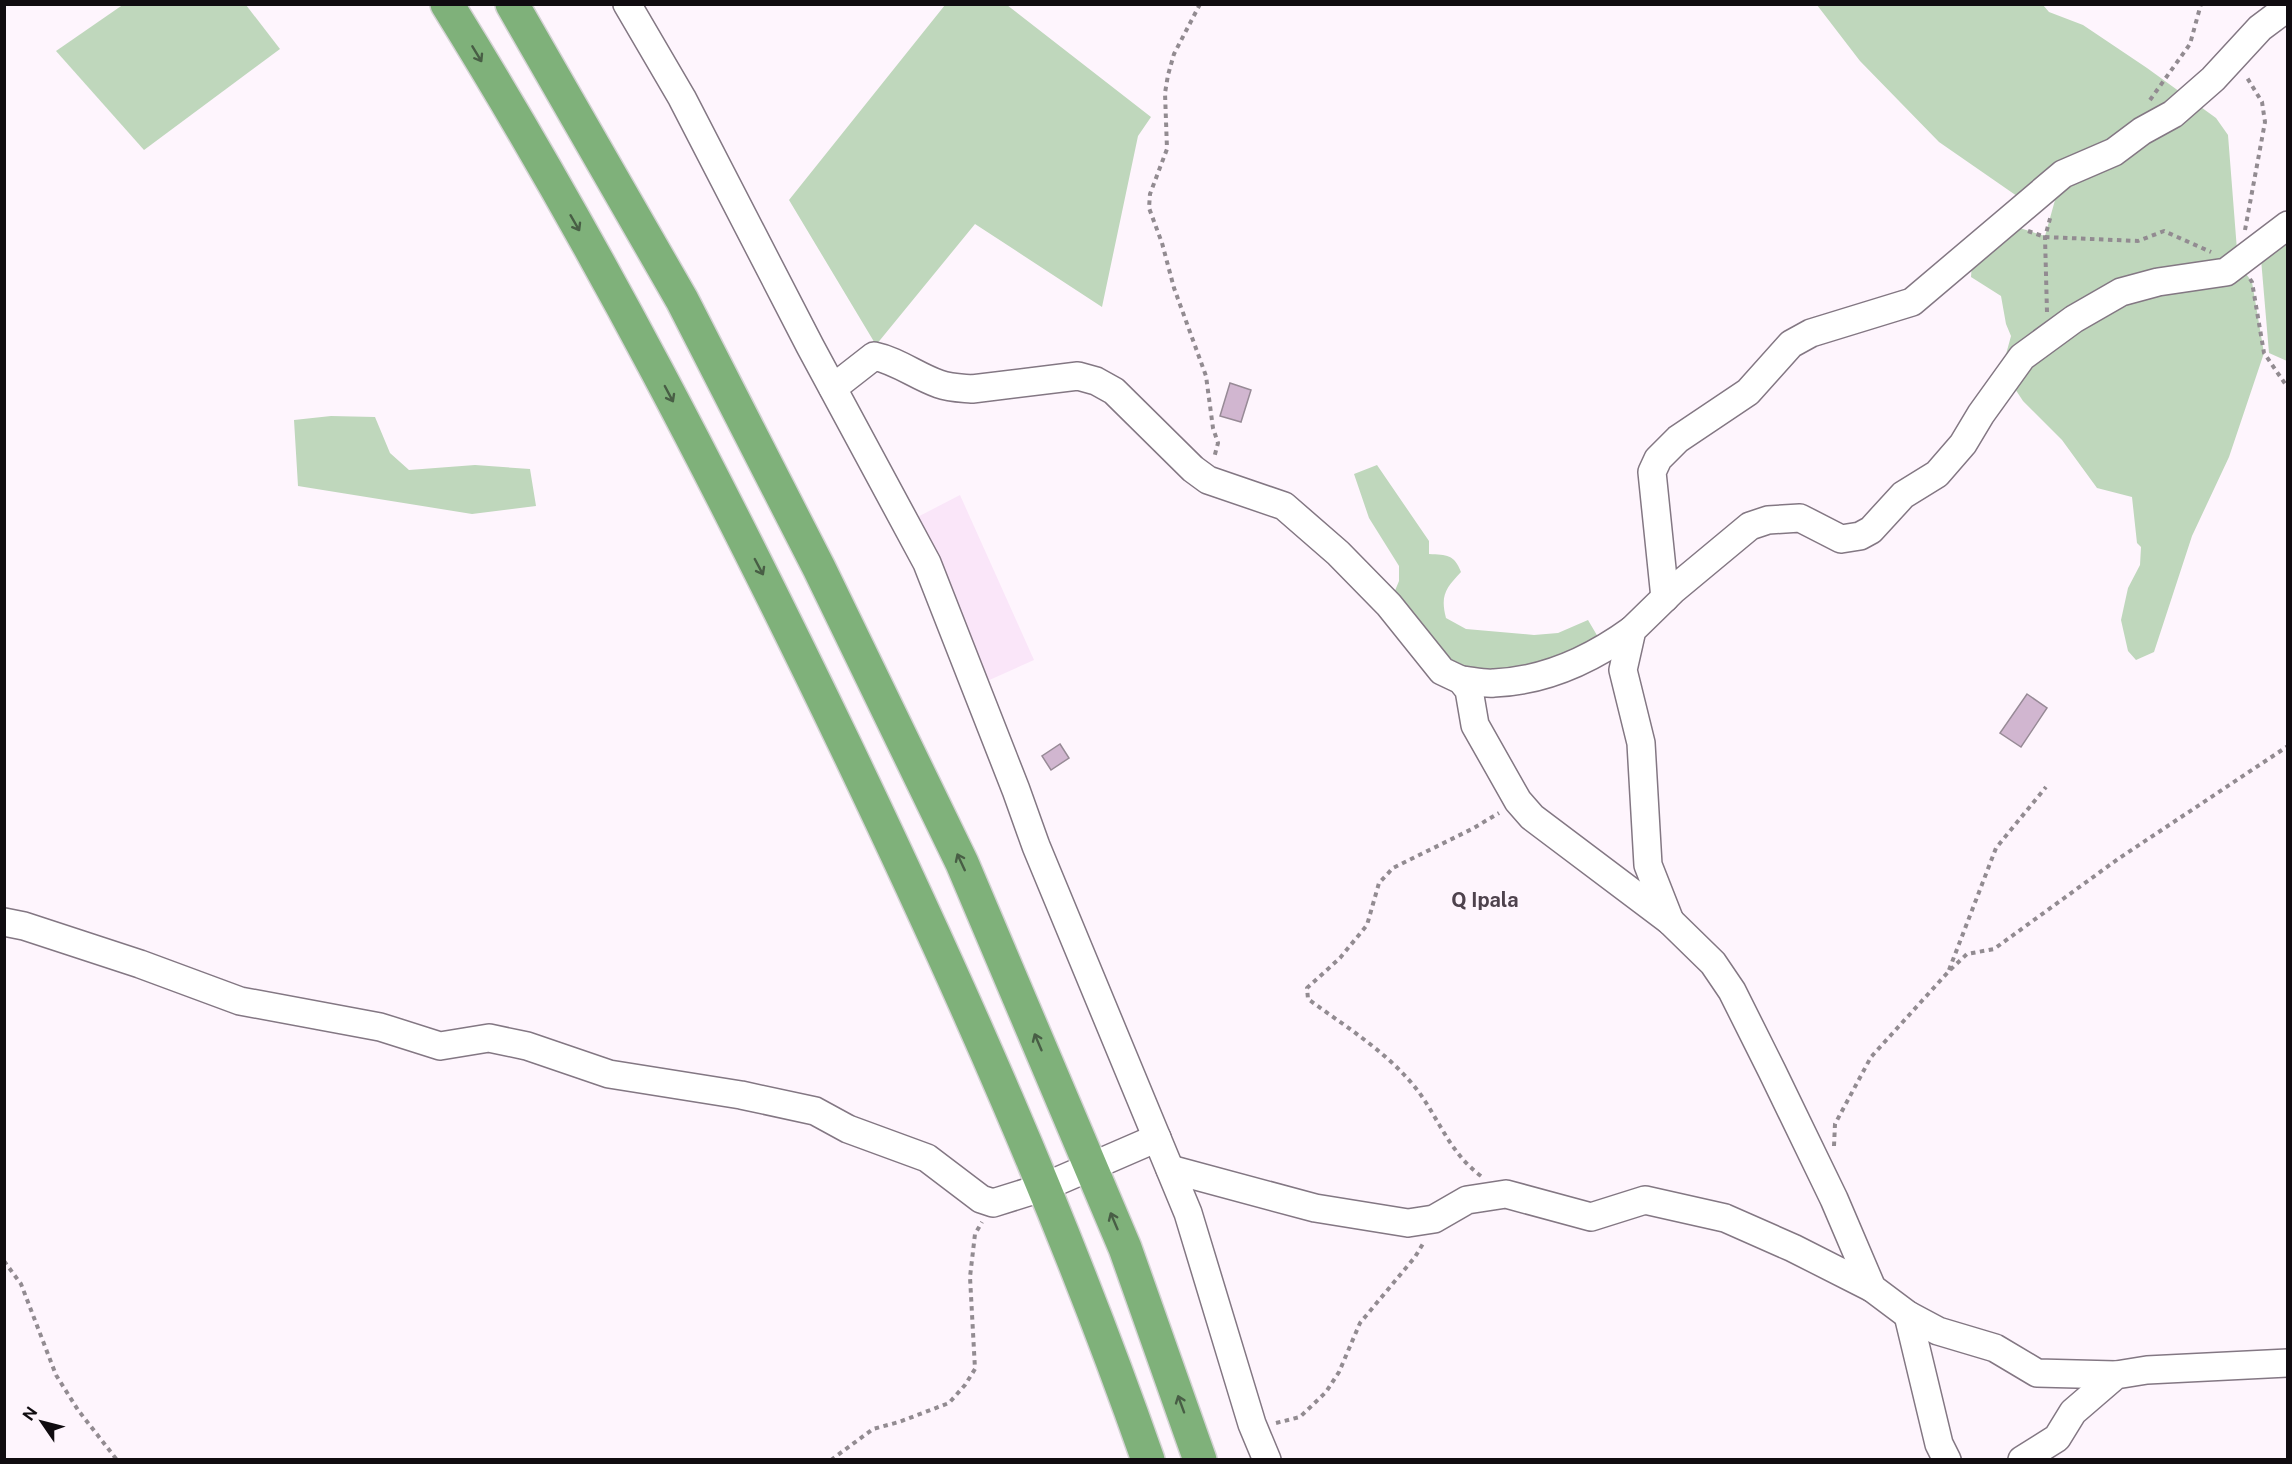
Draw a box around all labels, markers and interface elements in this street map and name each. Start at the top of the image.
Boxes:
one-way arrow [472,45,484,62]
one-way arrow [570,214,582,231]
one-way arrow [663,385,675,402]
one-way arrow [754,557,765,575]
one-way arrow [955,854,967,872]
district label: Q Ipala [1451,888,1519,912]
one-way arrow [1032,1033,1043,1051]
one-way arrow [1108,1212,1119,1231]
north arrow [12,1392,72,1452]
one-way arrow [1174,1395,1185,1414]
text: N [19,1403,41,1424]

